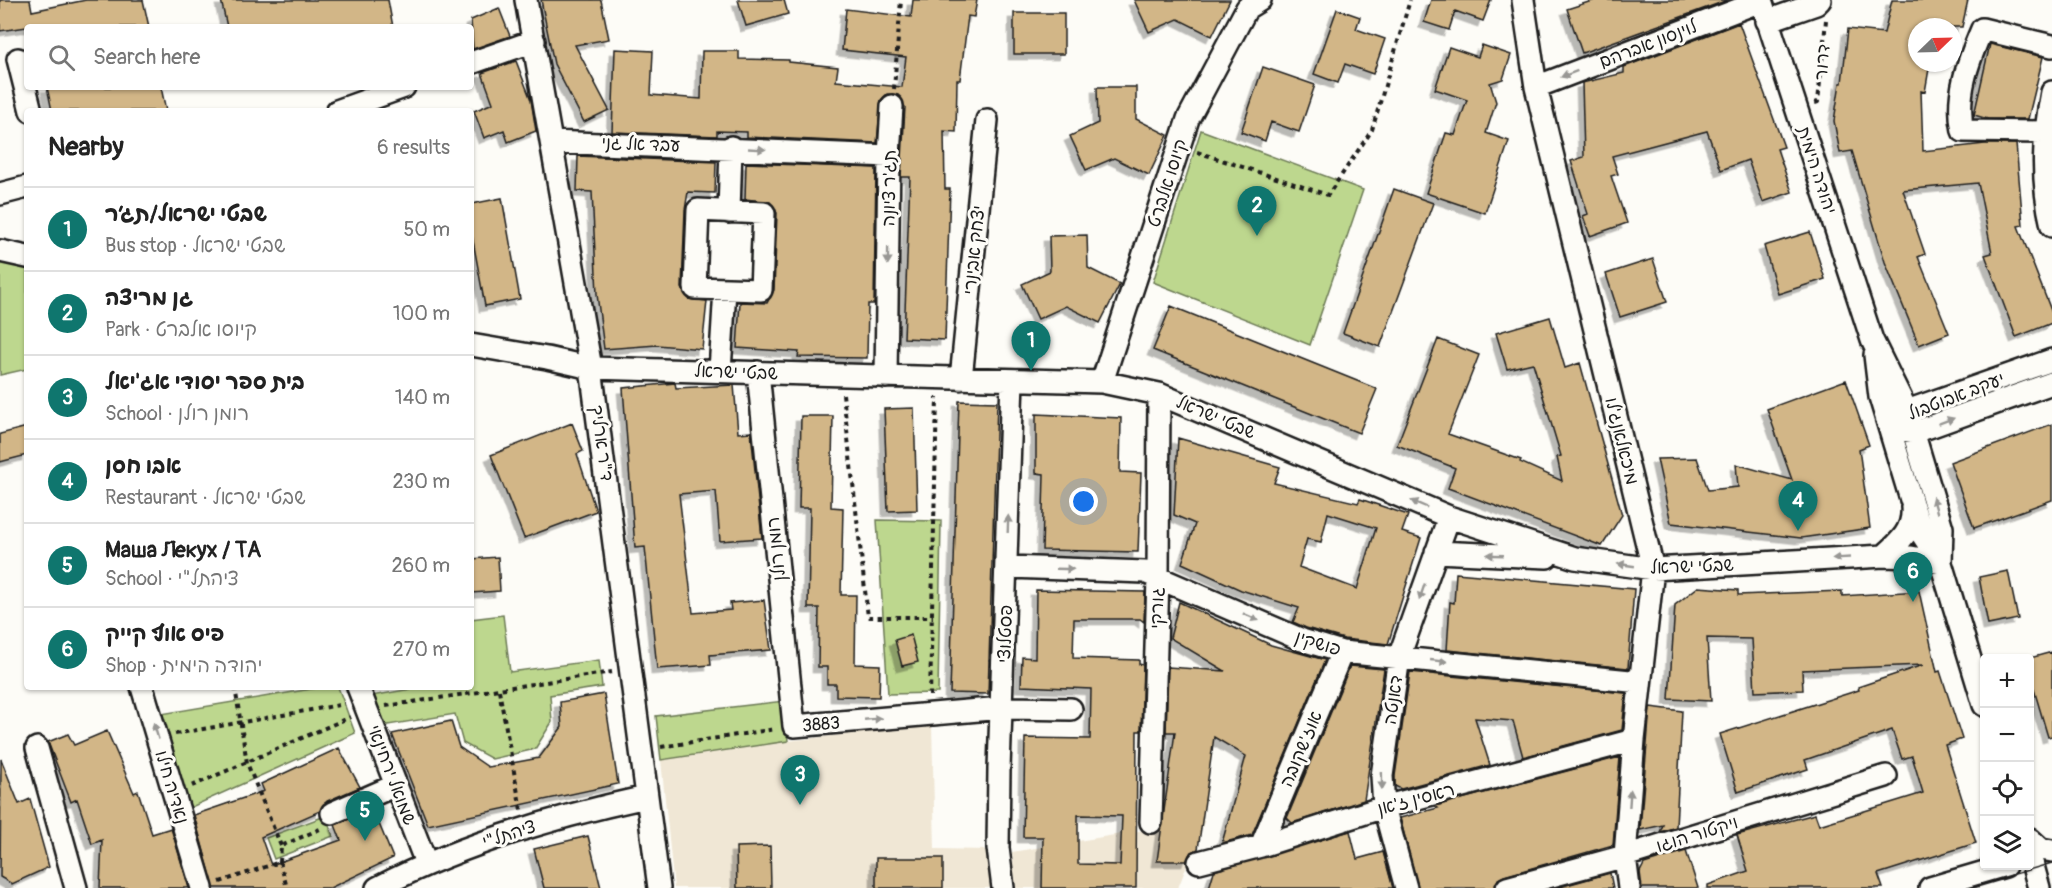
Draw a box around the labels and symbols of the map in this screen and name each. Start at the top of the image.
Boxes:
street label: לוינסון אברהם [1596,15,1701,74]
north arrow [1908,18,1962,72]
street label: דרור [1809,43,1836,81]
one-way arrow [1560,70,1578,80]
street label: יהודה הימית [1791,122,1841,217]
street label: עבד אל גני [601,132,681,157]
street label: קיוסו אלברט [1142,136,1193,230]
one-way arrow [747,144,766,153]
street label: תג'ר ציונה [877,149,902,227]
pin: 2 [1238,186,1276,236]
street label: יצחק אבינרי [958,204,991,296]
one-way arrow [884,247,893,266]
pin: 1 [1012,322,1050,371]
street label: שבטי ישראל [694,360,779,385]
street label: יעקב אבוטבול [1904,367,2008,425]
street label: שבטי ישראל [1173,390,1259,445]
street label: מיכאלאנג'לו [1600,395,1644,487]
street label: ד"ר ארליך [585,404,618,483]
one-way arrow [1937,416,1955,426]
pin: 4 [1778,482,1818,531]
your location [1069,487,1098,516]
one-way arrow [1930,496,1939,514]
one-way arrow [1410,499,1428,509]
one-way arrow [1003,514,1013,533]
street label: רומן רולן [762,516,791,582]
one-way arrow [1486,550,1505,559]
pin: 6 [1894,552,1932,602]
one-way arrow [1831,553,1850,563]
street label: שבטי ישראל [1650,554,1735,579]
one-way arrow [1616,561,1635,570]
one-way arrow [1056,564,1075,574]
one-way arrow [1417,583,1427,601]
street label: גורקי [1145,587,1170,629]
street label: פסטלוצי [993,605,1018,664]
one-way arrow [1242,612,1260,622]
street label: פושקין [1292,626,1344,661]
one-way arrow [1429,656,1448,666]
street label: דאנטה [1379,674,1408,726]
street label: אוז'שקובה [1275,708,1328,791]
street label: 3883 [801,711,841,738]
one-way arrow [863,714,882,724]
one-way arrow [151,722,160,740]
street label: שמואל ירחינאי [362,722,421,828]
street label: נאדיה חילו [149,748,194,827]
pin: 3 [780,756,820,805]
one-way arrow [1378,772,1387,791]
street label: ראסין ז'אן [1375,778,1458,821]
one-way arrow [1625,789,1635,808]
pin: 5 [346,792,385,841]
street label: ויקטור הוגו [1653,811,1741,858]
street label: ציהתל"י [479,815,539,854]

